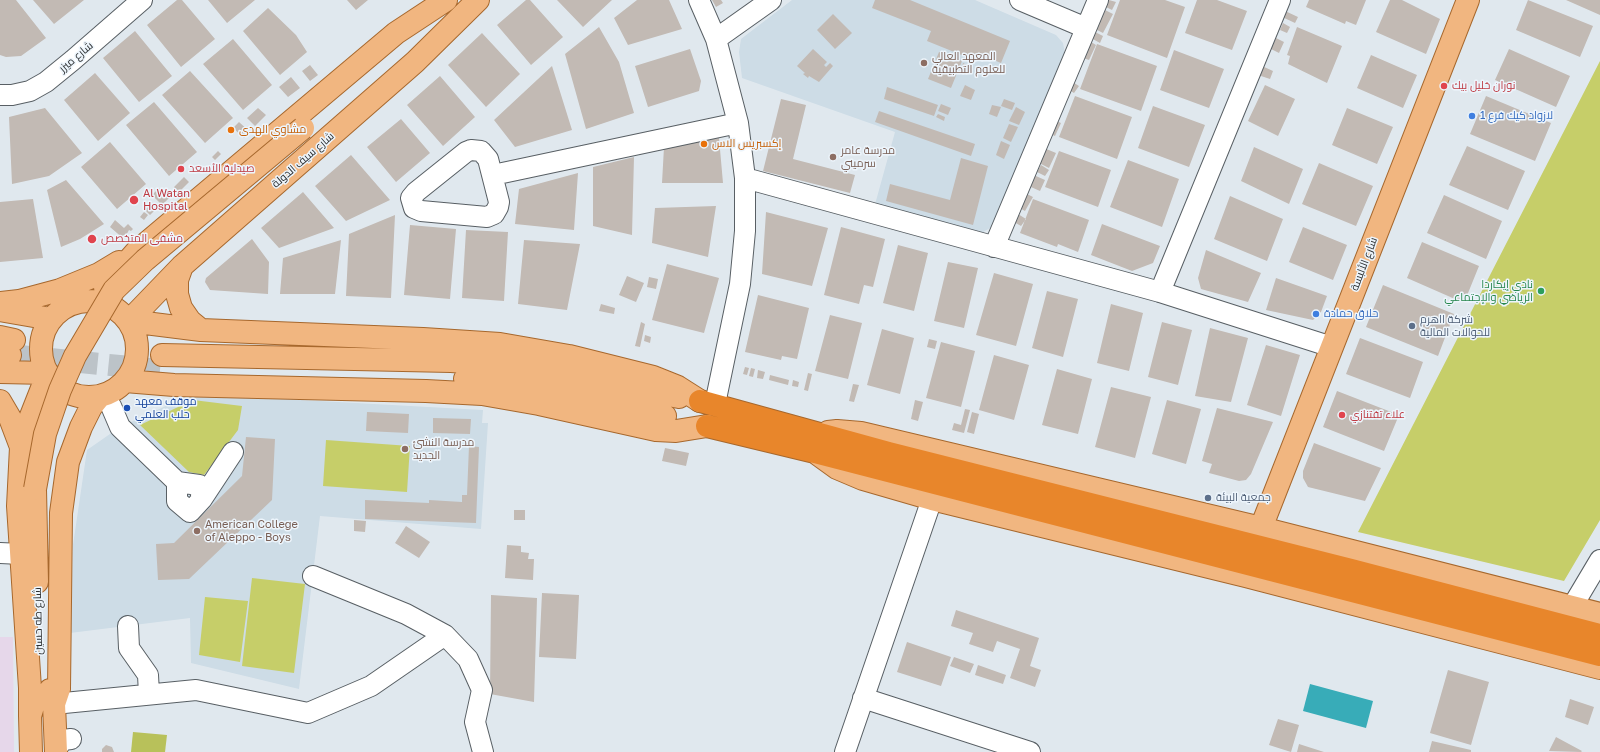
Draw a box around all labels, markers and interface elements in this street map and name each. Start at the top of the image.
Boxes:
street label: شارع ميزر [56,39,96,75]
place label: المعهد العالي للعلوم التطبيقية [932,50,1005,76]
marker: المعهد العالي للعلوم التطبيقية [919,58,929,68]
place label: نوران خليل بيك [1452,79,1516,93]
marker: نوران خليل بيك [1439,81,1449,91]
place label: لازواد كيك فرع 1 [1480,109,1553,123]
marker: لازواد كيك فرع 1 [1467,111,1477,121]
place label: مشاوي الهدى [239,123,306,137]
marker: مشاوي الهدى [226,125,236,135]
street label: شارع سيف الدولة [269,129,337,191]
place label: إكسبريس الاس [712,137,781,151]
marker: إكسبريس الاس [699,139,709,149]
place label: مدرسة عامر سرميني [841,144,895,170]
marker: مدرسة عامر سرميني [828,152,838,162]
place label: صيدلية الأسعد [189,162,255,176]
marker: صيدلية الأسعد [176,164,186,174]
place label: Al Watan Hospital [143,187,190,213]
marker: Al Watan Hospital [128,194,140,206]
place label: مشفى المتخصص [101,232,183,246]
marker: مشفى المتخصص [86,233,98,245]
street label: شارع الألبسة [1348,235,1380,293]
place label: نادي إيكاردا الرياضي والإجتماعي [1444,278,1533,304]
marker: نادي إيكاردا الرياضي والإجتماعي [1536,286,1546,296]
place label: حلاق حمادة [1324,307,1378,321]
marker: حلاق حمادة [1311,309,1321,319]
place label: شركة ااهرم للحوالات المالية [1420,313,1490,339]
marker: شركة ااهرم للحوالات المالية [1407,321,1417,331]
place label: موقف معهد حلب العلمي [135,395,197,421]
marker: موقف معهد حلب العلمي [122,403,132,413]
place label: علاء تفتنازي [1350,408,1405,422]
marker: علاء تفتنازي [1337,410,1347,420]
place label: مدرسة النشئ الجديد [413,436,474,462]
marker: مدرسة النشئ الجديد [400,444,410,454]
place label: جمعية البيئة [1216,491,1271,505]
marker: جمعية البيئة [1203,493,1213,503]
place label: American College of Aleppo - Boys [205,518,298,544]
marker: American College of Aleppo - Boys [192,526,202,536]
street label: شارع طه حسين [31,587,45,655]

